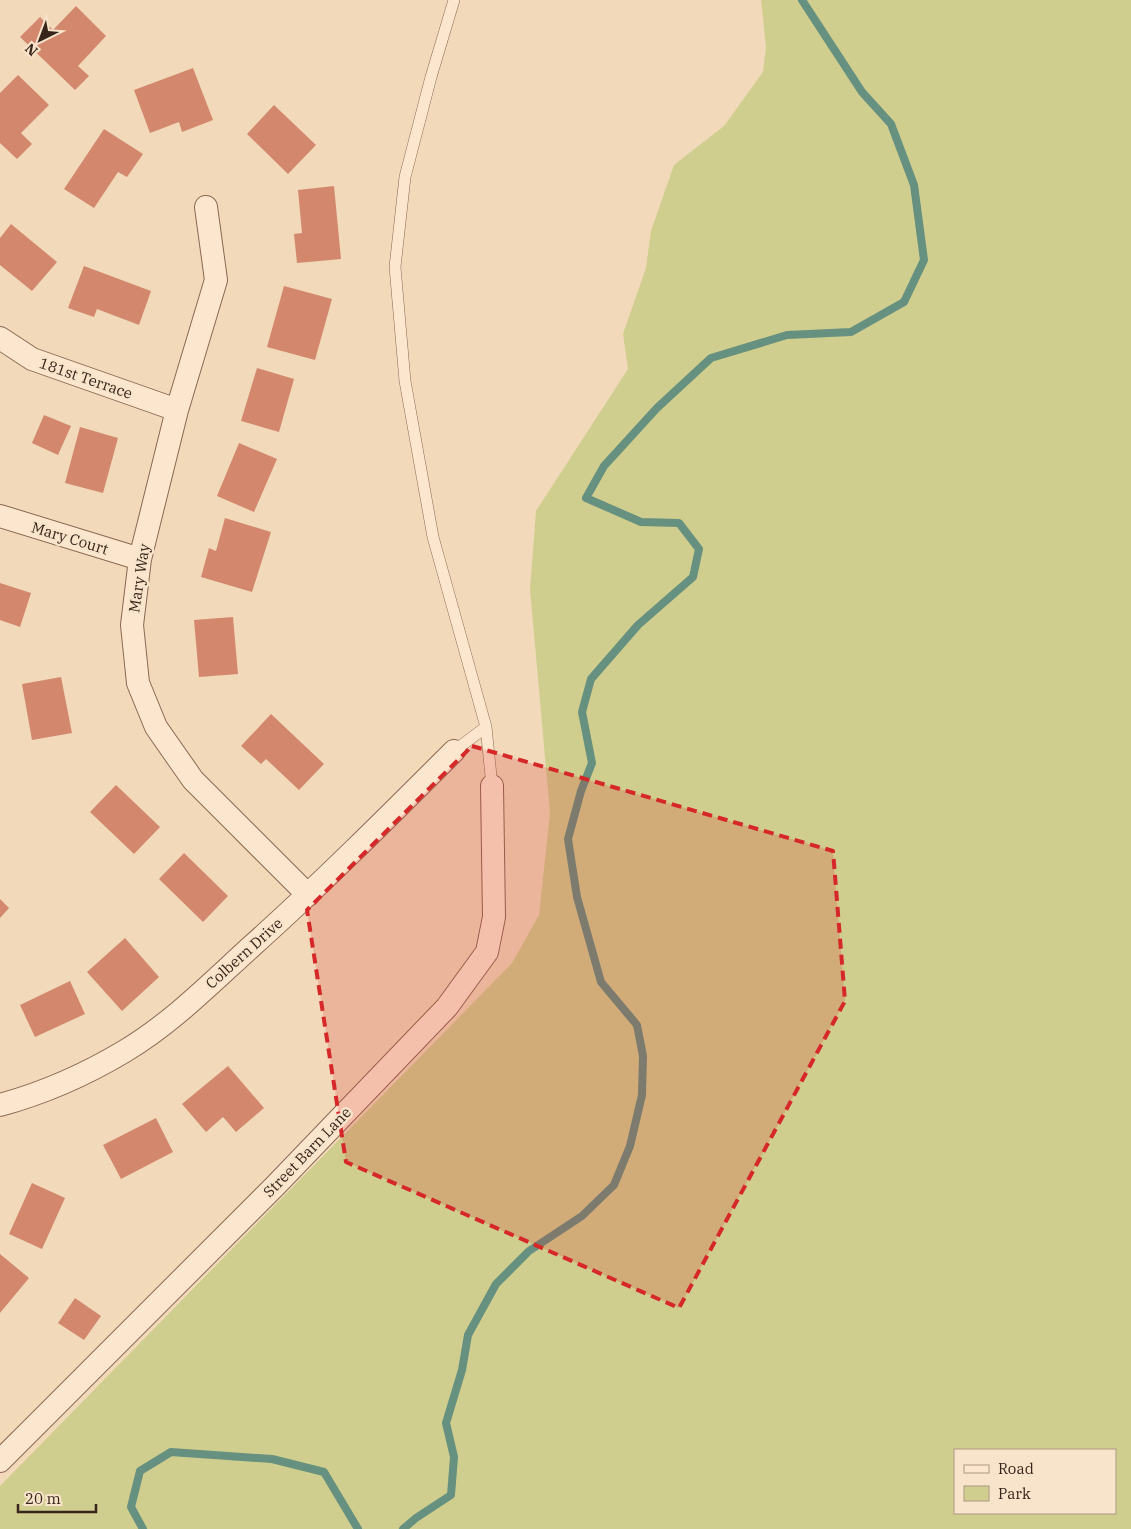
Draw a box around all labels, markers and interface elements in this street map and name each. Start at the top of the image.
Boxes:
north arrow [15,15,65,65]
text: N [21,39,41,60]
street label: 181st Terrace [37,353,135,403]
street label: Mary Court [29,517,111,559]
street label: Mary Way [124,542,154,614]
street label: Colbern Drive [201,913,287,993]
street label: Street Barn Lane [259,1103,355,1201]
legend [954,1449,1116,1514]
text: Road [998,1459,1034,1478]
scale bar [18,1482,95,1514]
text: Park [998,1484,1031,1503]
text: 20 m [25,1489,61,1508]

